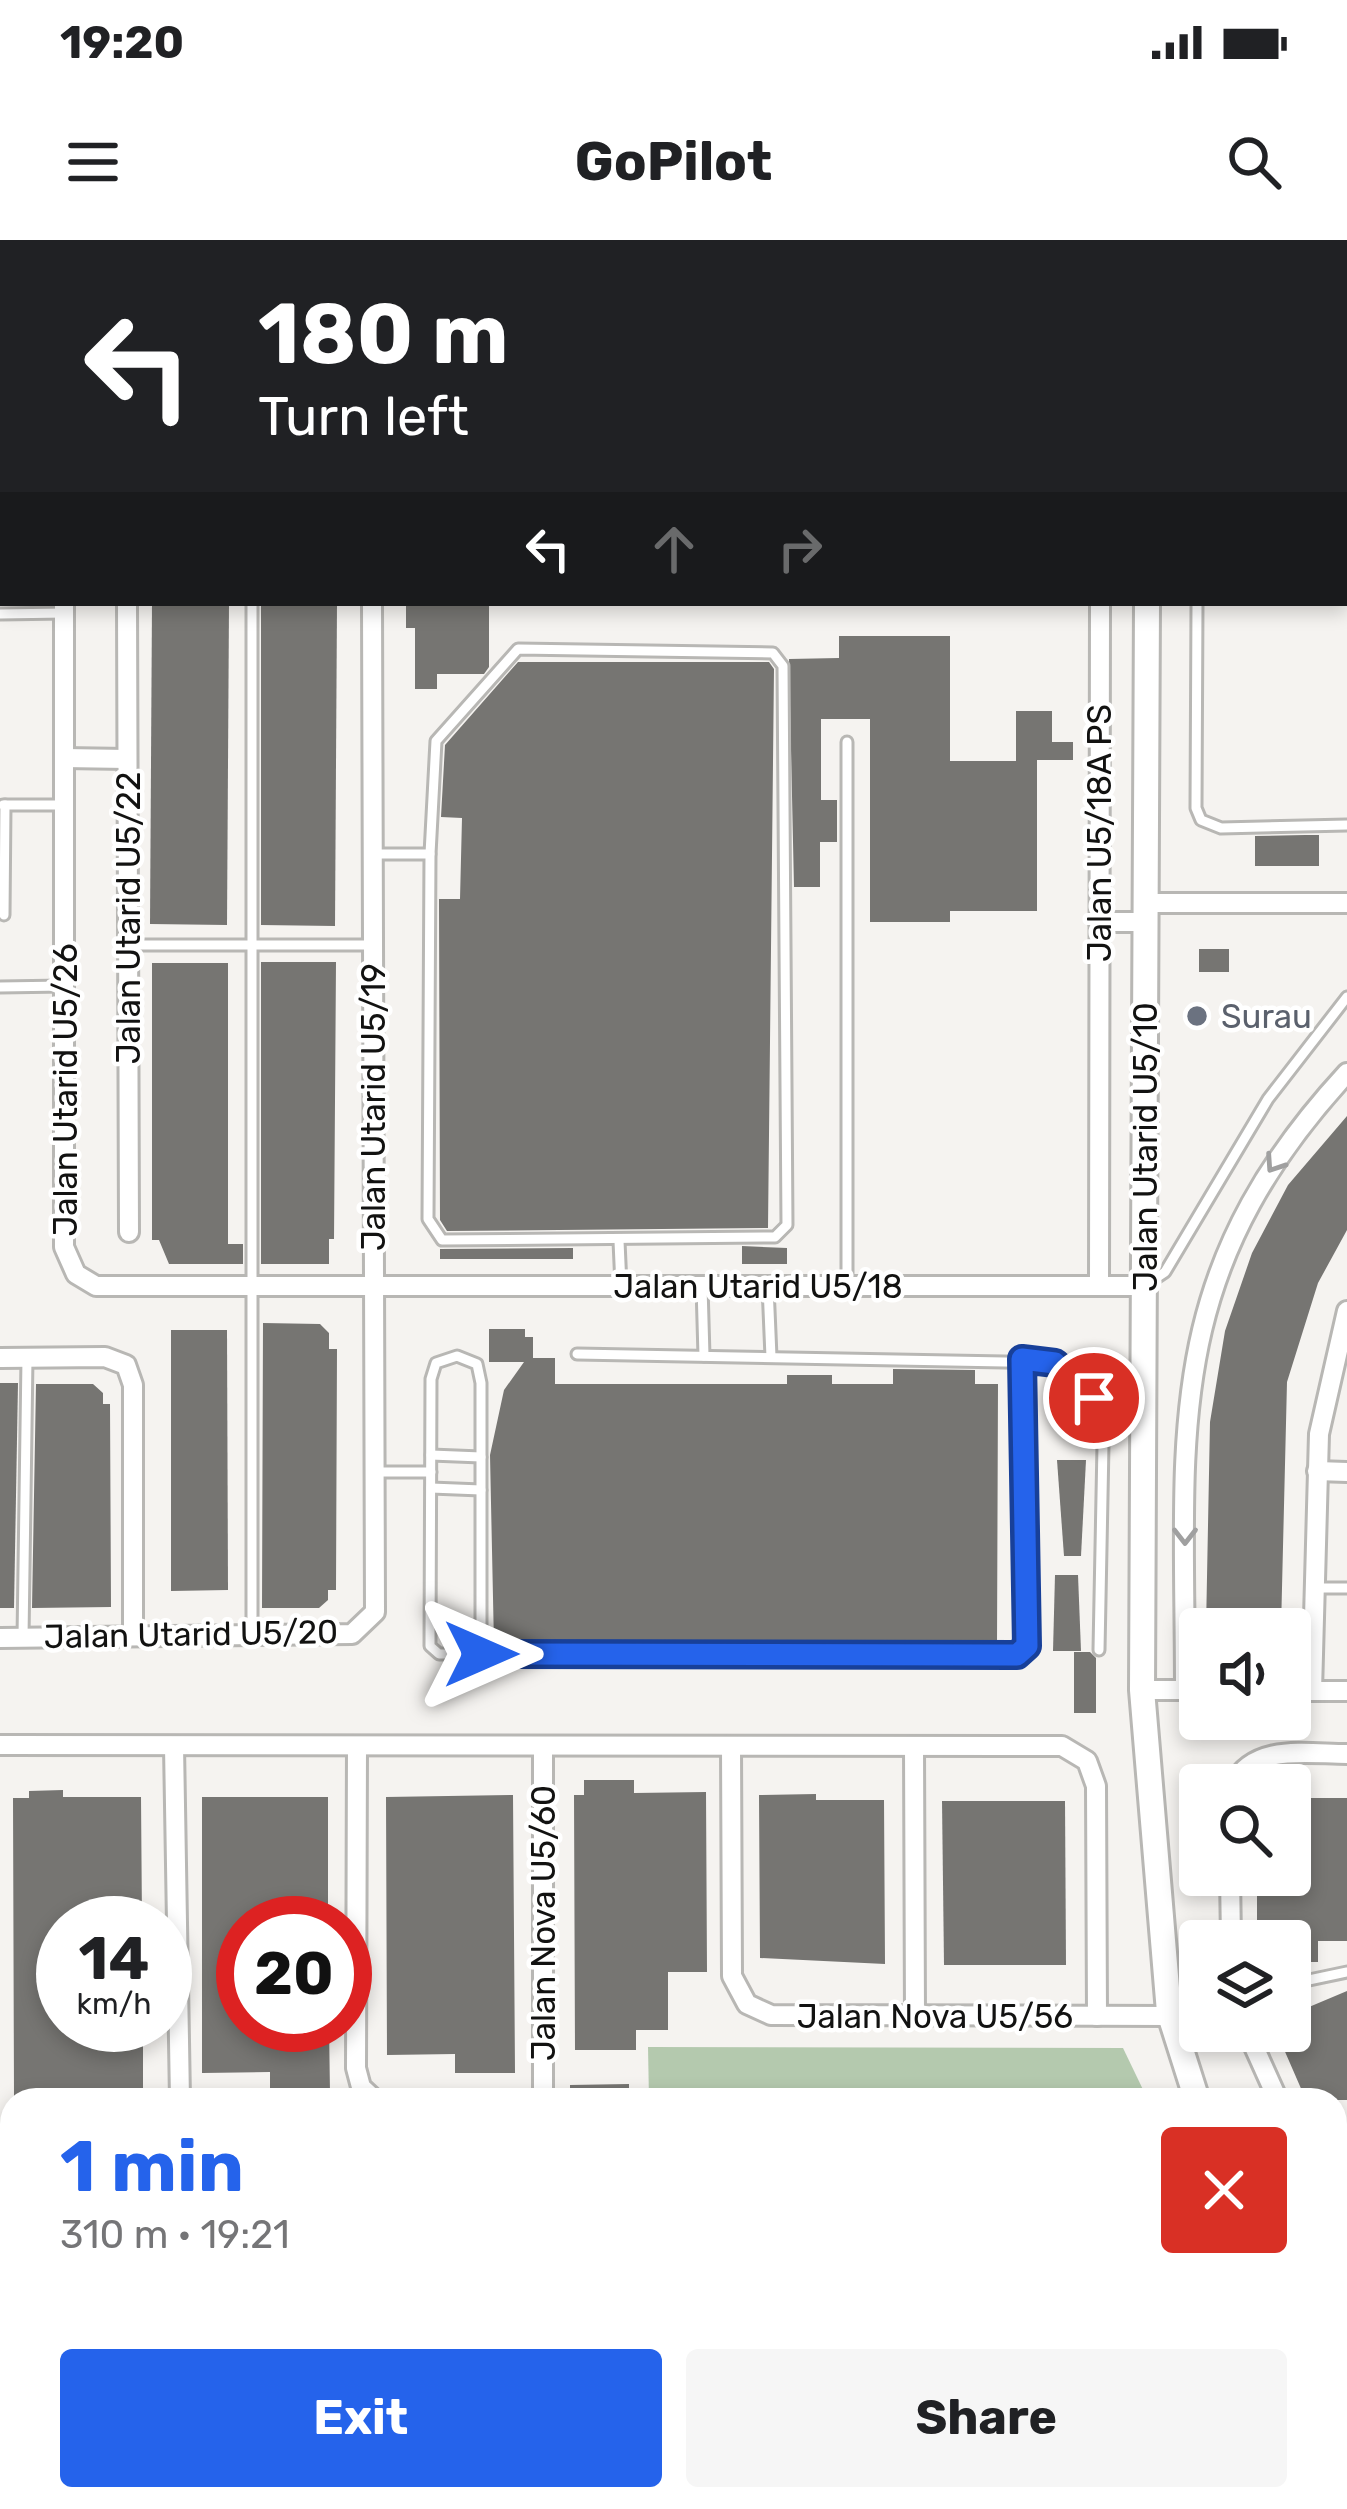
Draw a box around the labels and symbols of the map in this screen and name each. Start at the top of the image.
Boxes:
street label: Jalan U5/18A PS [1080,704,1119,962]
street label: Jalan Utarid U5/22 [109,772,148,1064]
street label: Jalan Utarid U5/26 [46,943,85,1237]
street label: Jalan Utarid U5/19 [354,963,393,1251]
place label: Surau [1221,997,1312,1036]
street label: Jalan Utarid U5/10 [1126,1002,1165,1292]
marker: Surau [1184,1003,1210,1029]
one-way arrow [1266,1150,1288,1172]
street label: Jalan Utarid U5/18 [613,1267,903,1306]
pin [1043,1347,1145,1449]
one-way arrow [1172,1528,1198,1546]
position arrow [418,1591,544,1717]
street label: Jalan Utarid U5/20 [44,1612,338,1656]
street label: Jalan Nova U5/60 [524,1785,563,2061]
speed limit sign: 20 [216,1896,372,2052]
street label: Jalan Nova U5/56 [797,1997,1073,2036]

